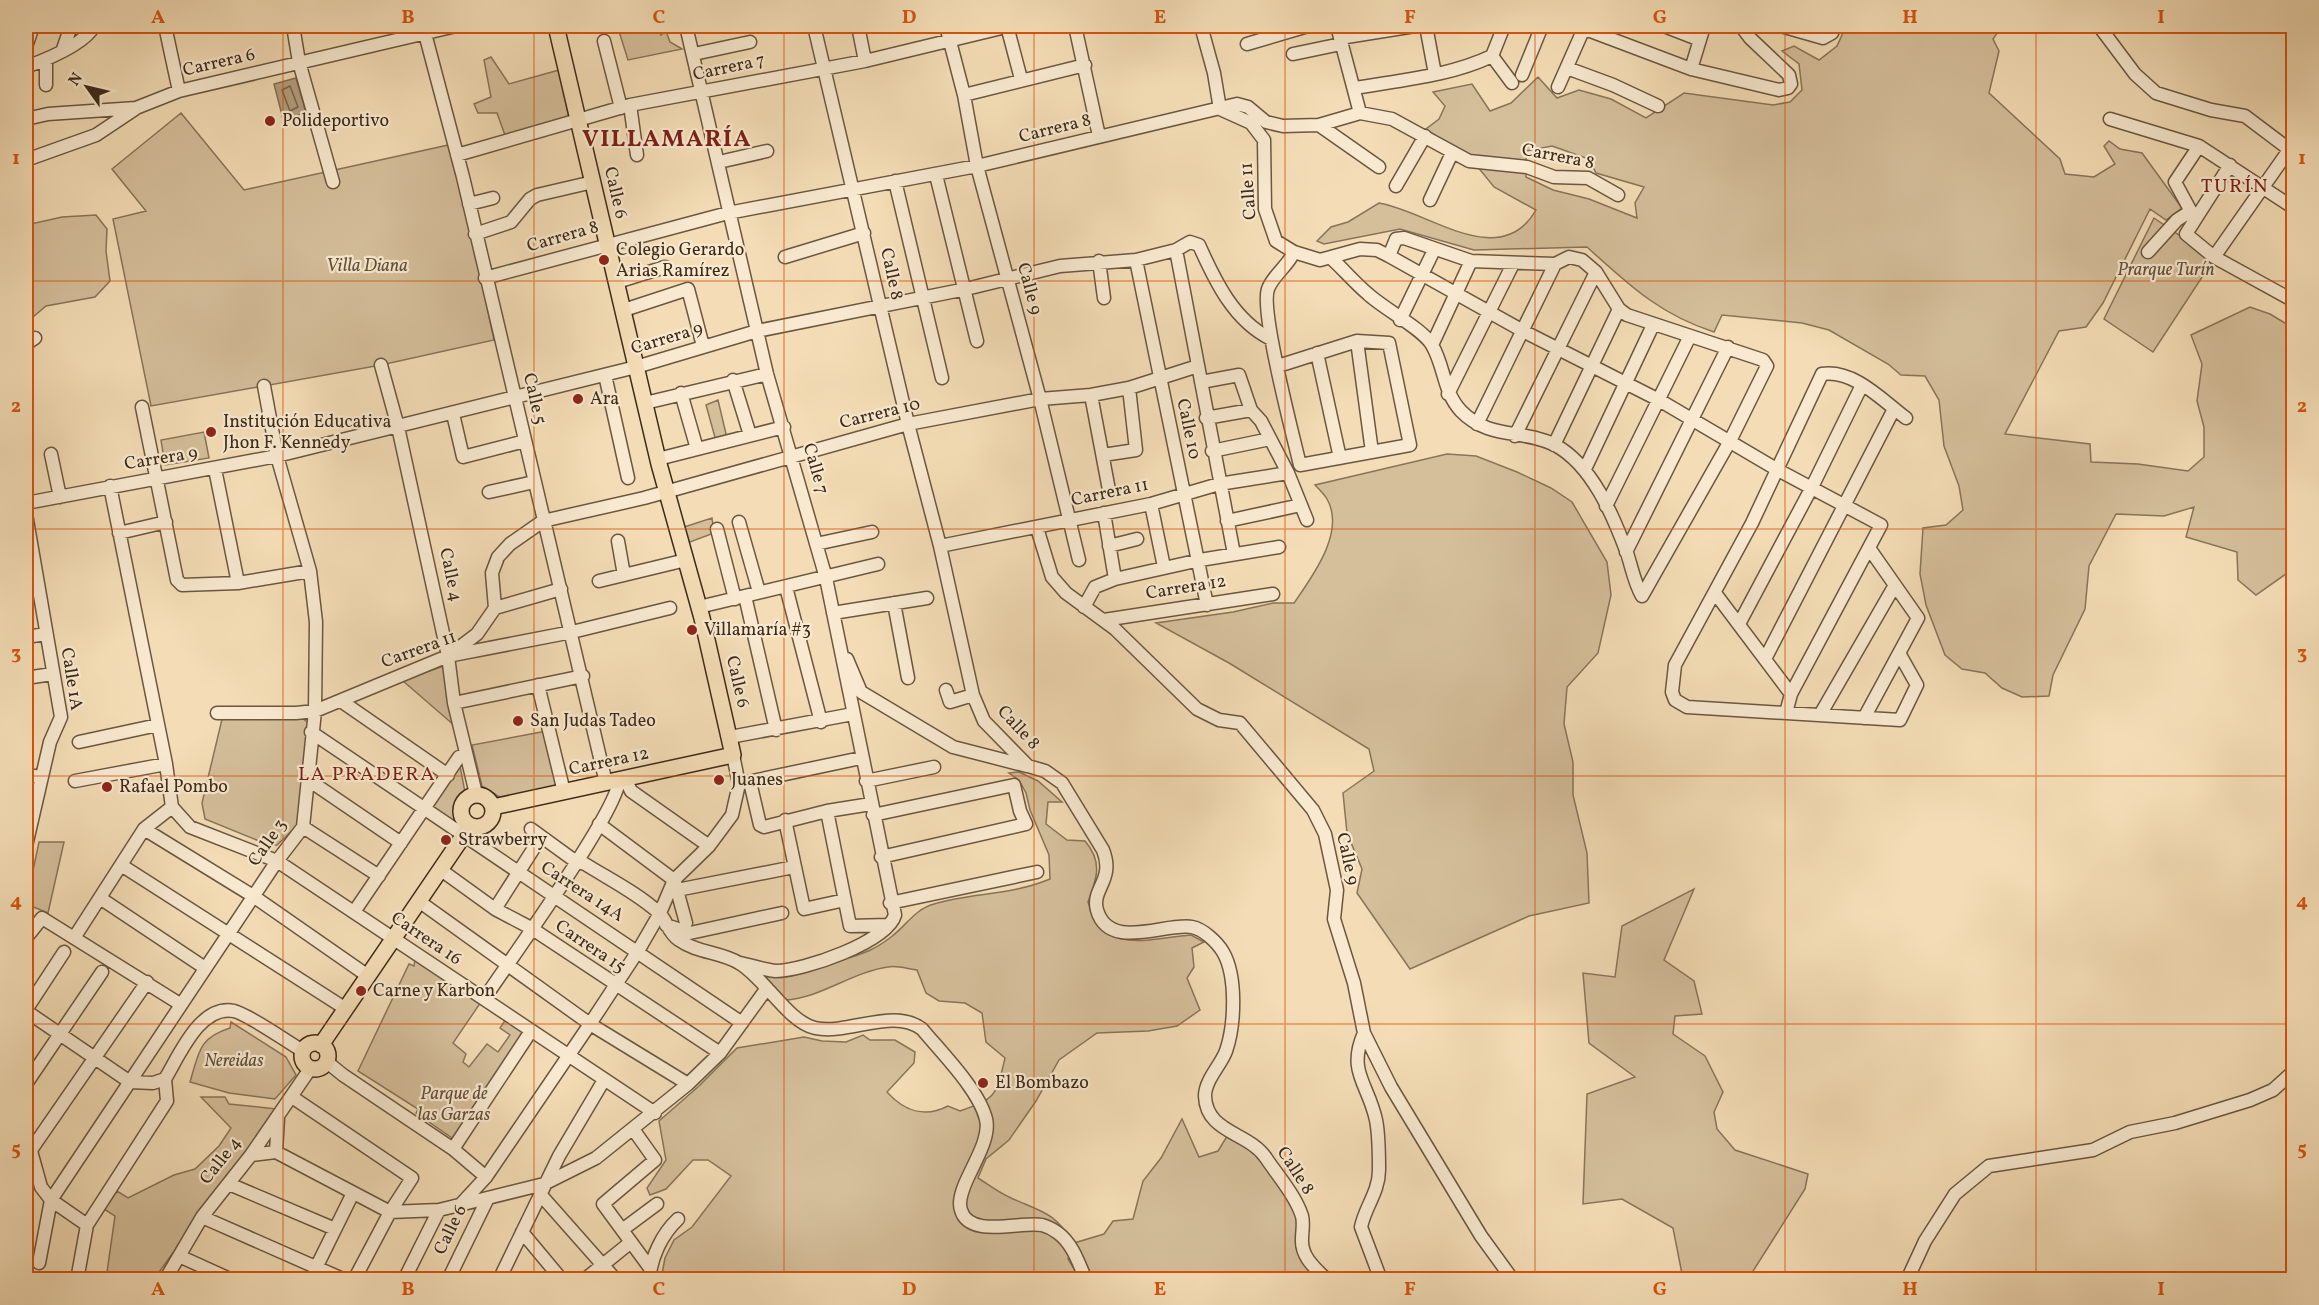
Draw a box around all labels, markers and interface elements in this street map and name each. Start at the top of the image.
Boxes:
text: A [151,4,165,32]
text: B [401,4,415,32]
text: C [653,4,666,32]
text: D [902,4,916,32]
text: E [1154,4,1166,32]
text: F [1404,4,1416,32]
text: G [1653,4,1667,32]
text: H [1902,4,1918,32]
text: I [2157,4,2165,32]
street label: Carrera 6 [180,43,258,83]
street label: Carrera 7 [691,48,767,88]
north arrow [57,57,117,117]
text: N [64,68,89,91]
street label: Carrera 8 [1016,108,1094,150]
place label: Polideportivo [282,109,389,134]
marker: Polideportivo [263,114,277,128]
district label: VILLAMARÍA [582,123,752,157]
street label: Carrera 8 [1519,138,1597,176]
text: 1 [12,145,20,173]
text: 1 [2298,145,2306,173]
street label: Calle 11 [1235,161,1263,221]
street label: Calle 6 [597,164,633,222]
district label: TURÍN [2201,173,2269,201]
street label: Carrera 8 [524,215,602,259]
place label: Colegio Gerardo Arias Ramírez [616,238,744,284]
street label: Calle 8 [873,246,909,302]
marker: Colegio Gerardo Arias Ramírez [597,253,611,267]
park label: Villa Diana [326,254,408,279]
park label: Prarque Turín [2117,258,2215,283]
street label: Calle 9 [1010,260,1048,318]
street label: Carrera 9 [628,316,706,362]
street label: Calle 5 [516,371,552,427]
place label: Ara [590,387,619,412]
marker: Ara [571,392,585,406]
street label: Carrera 10 [837,392,923,436]
text: 2 [11,393,21,421]
text: 2 [2297,393,2307,421]
street label: Calle 10 [1169,396,1207,462]
place label: Institución Educativa Jhon F. Kennedy [223,410,392,456]
marker: Institución Educativa Jhon F. Kennedy [204,425,218,439]
street label: Calle 7 [796,440,834,498]
street label: Carrera 9 [123,441,199,477]
street label: Carrera 11 [1069,473,1151,513]
street label: Calle 4 [432,546,468,604]
street label: Carrera 12 [1144,569,1228,607]
place label: Villamaría #3 [704,618,811,643]
marker: Villamaría #3 [685,623,699,637]
street label: Carrera 11 [378,625,460,675]
text: 3 [11,640,21,668]
text: 3 [2297,640,2307,668]
street label: Calle 1A [54,646,88,713]
street label: Calle 6 [719,653,755,711]
street label: Calle 8 [991,700,1045,756]
place label: San Judas Tadeo [530,709,656,734]
marker: San Judas Tadeo [511,714,525,728]
street label: Carrera 12 [567,741,651,783]
district label: LA PRADERA [298,761,436,789]
place label: Juanes [731,768,783,793]
marker: Juanes [712,773,726,787]
place label: Rafael Pombo [119,775,228,800]
marker: Rafael Pombo [100,780,114,794]
street label: Calle 3 [243,814,293,872]
place label: Strawberry [458,828,548,853]
street label: Calle 9 [1329,830,1365,888]
marker: Strawberry [439,833,453,847]
street label: Carrera 14A [535,856,629,928]
text: 4 [10,888,22,916]
text: 4 [2296,888,2308,916]
street label: Carrera 16 [386,906,466,972]
street label: Carrera 15 [550,914,630,980]
place label: Carne y Karbon [373,979,496,1004]
marker: Carne y Karbon [354,984,368,998]
park label: Nereidas [204,1049,264,1074]
place label: El Bombazo [995,1071,1089,1096]
marker: El Bombazo [976,1076,990,1090]
park label: Parque de las Garzas [418,1082,491,1128]
street label: Calle 4 [194,1132,248,1190]
text: 5 [11,1136,21,1164]
text: 5 [2297,1136,2307,1164]
street label: Calle 8 [1270,1142,1320,1200]
street label: Calle 6 [428,1201,474,1259]
text: A [151,1276,165,1304]
text: B [401,1276,415,1304]
text: C [653,1276,666,1304]
text: D [902,1276,916,1304]
text: E [1154,1276,1166,1304]
text: F [1404,1276,1416,1304]
text: G [1653,1276,1667,1304]
text: H [1902,1276,1918,1304]
text: I [2157,1276,2165,1304]

